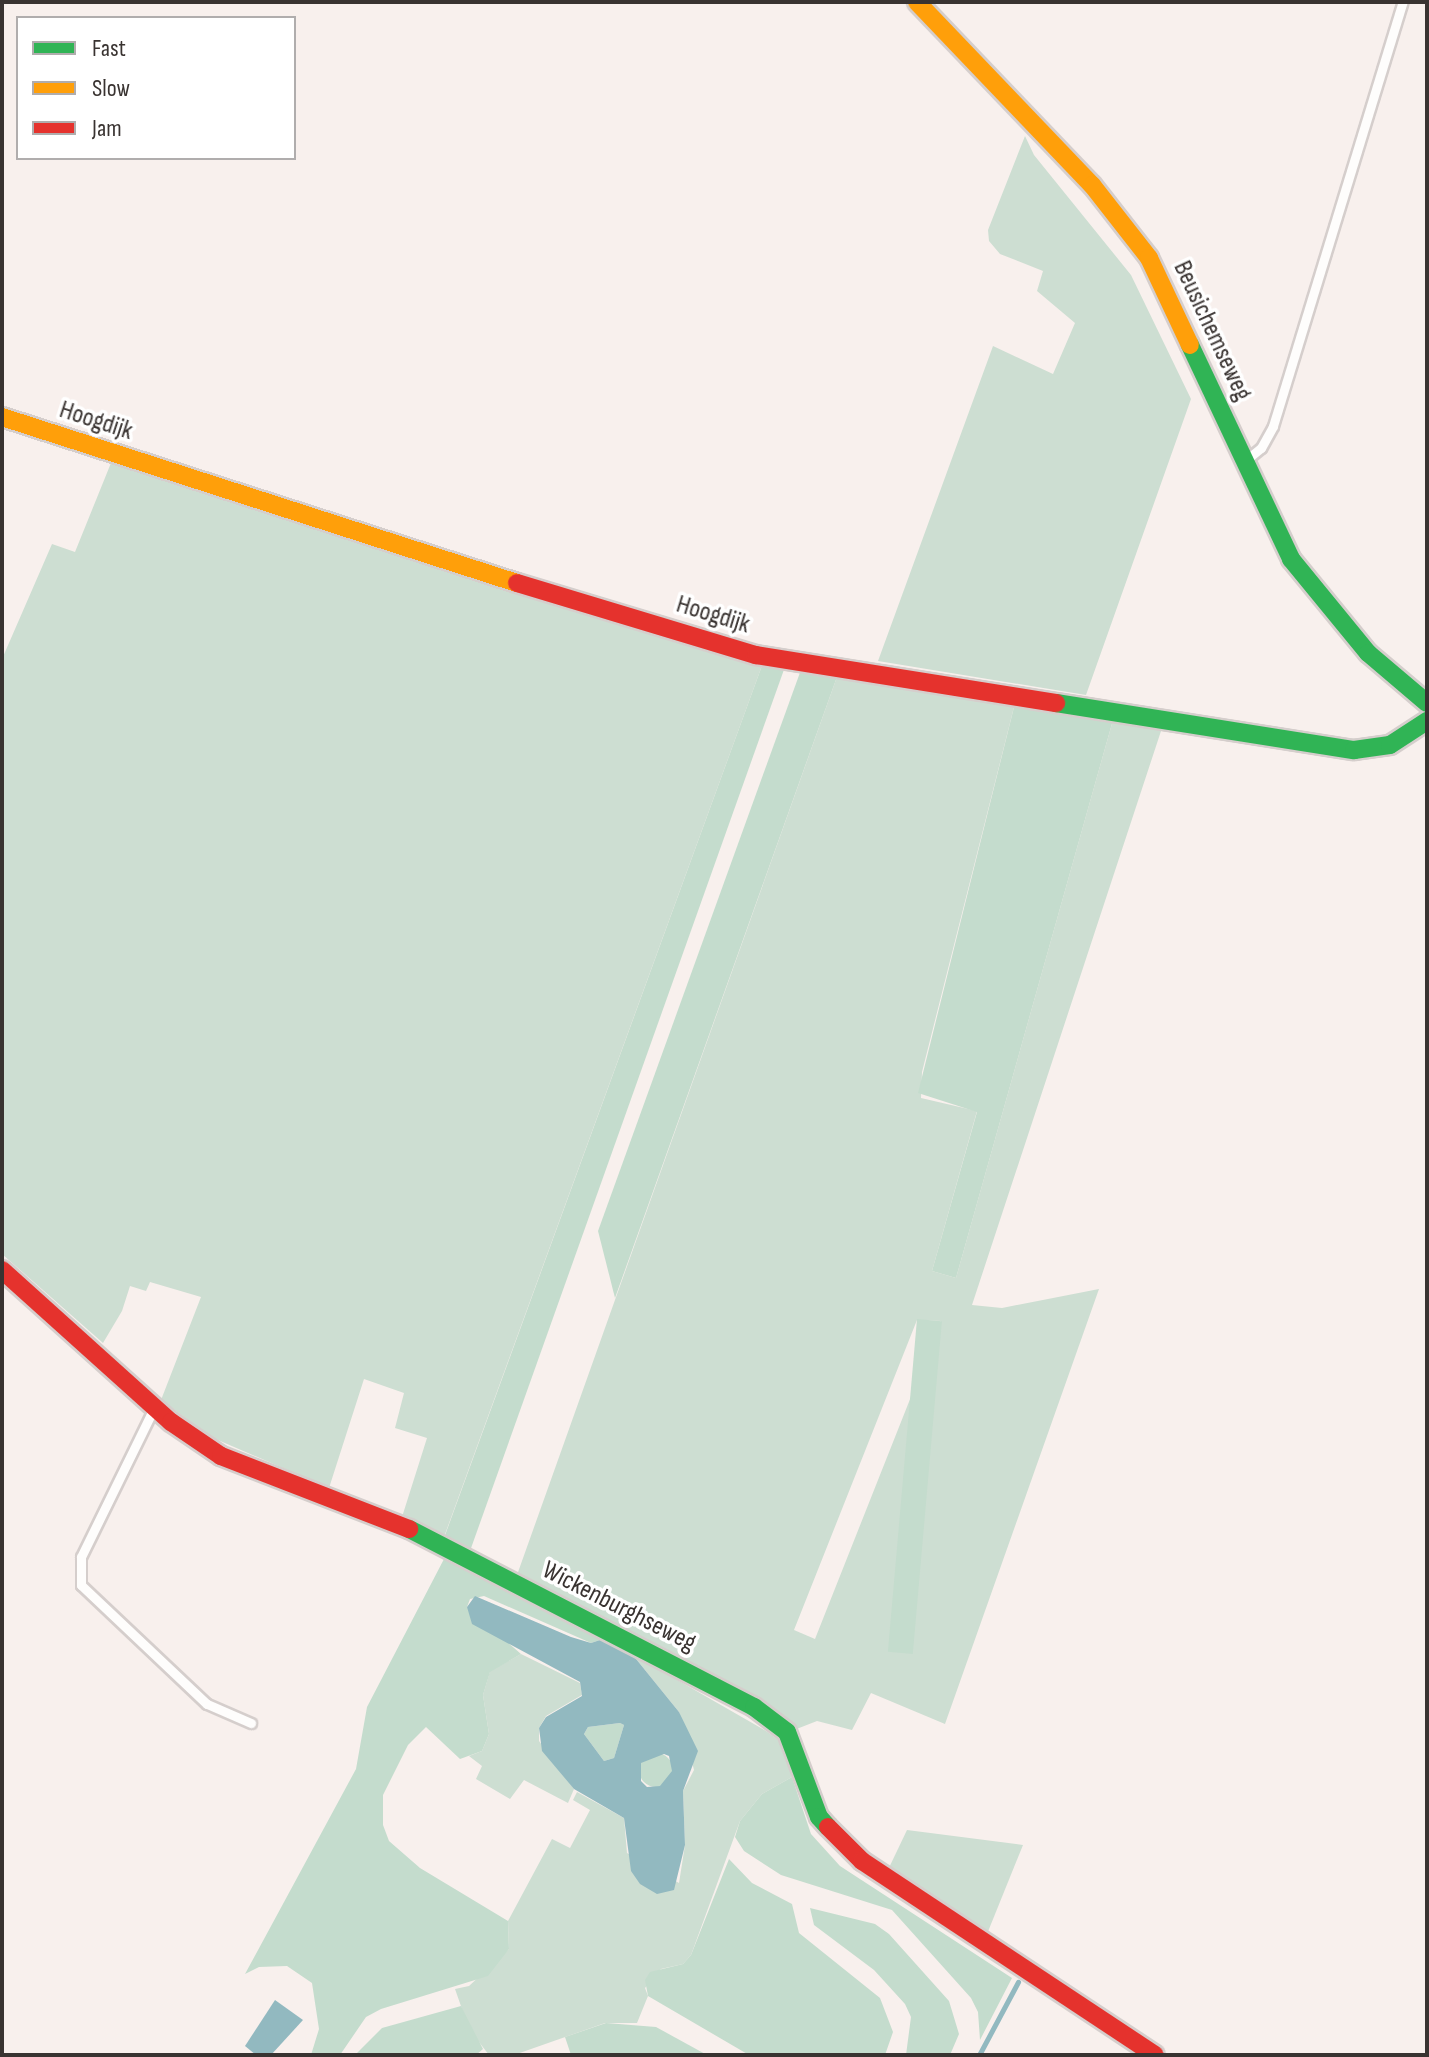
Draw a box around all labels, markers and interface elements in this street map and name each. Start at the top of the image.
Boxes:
legend [16,16,296,160]
text: Fast [92,34,126,63]
text: Slow [92,74,130,103]
text: Jam [92,114,122,143]
street label: Beusichemseweg [1166,256,1258,406]
street label: Hoogdijk [55,395,137,447]
street label: Hoogdijk [672,589,754,641]
street label: Wickenburghseweg [537,1555,701,1659]

